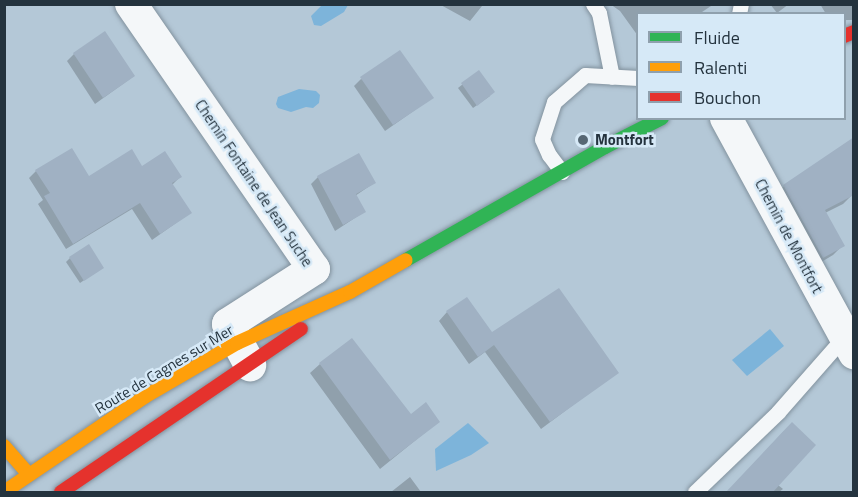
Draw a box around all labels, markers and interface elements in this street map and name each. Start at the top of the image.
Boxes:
legend [636,12,846,120]
text: Fluide [694,24,740,51]
text: Ralenti [694,54,747,81]
text: Bouchon [694,84,761,111]
street label: Chemin Fontaine de Jean Suche [191,96,317,270]
place label: Montfort [595,131,654,149]
marker: Montfort [576,133,590,147]
street label: Chemin de Montfort [751,176,827,296]
street label: Route de Cagnes sur Mer [92,321,236,417]

